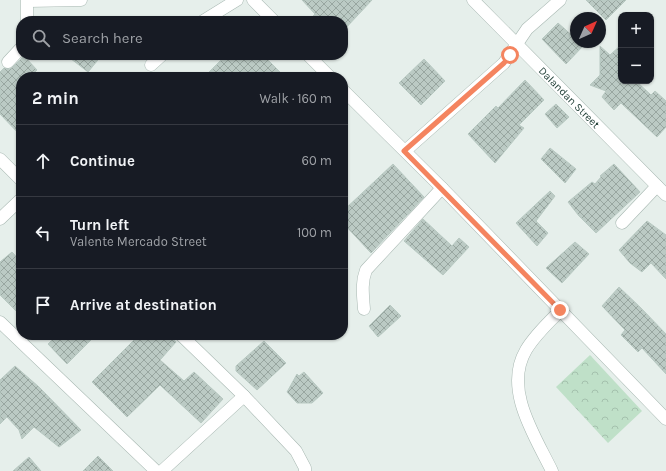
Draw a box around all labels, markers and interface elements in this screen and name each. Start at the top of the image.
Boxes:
north arrow [570,12,606,48]
map controls [618,12,654,84]
button: + [618,12,654,48]
search box [16,16,348,60]
icon: search [30,27,52,49]
text: Search here [62,29,143,47]
route start [501,46,519,64]
button: − [618,48,654,84]
street label: Dalandan Street [536,64,603,131]
text: 2 min [32,88,79,108]
text: Walk · 160 m [259,91,332,106]
icon: ahead [32,150,54,172]
text: Continue [70,152,135,170]
text: 60 m [302,153,332,168]
text: Turn left [70,216,129,234]
icon: left [32,222,54,244]
text: 100 m [297,225,332,240]
text: Valente Mercado Street [70,234,207,249]
icon: arrive [32,294,54,316]
text: Arrive at destination [70,296,217,314]
route end [551,301,569,319]

